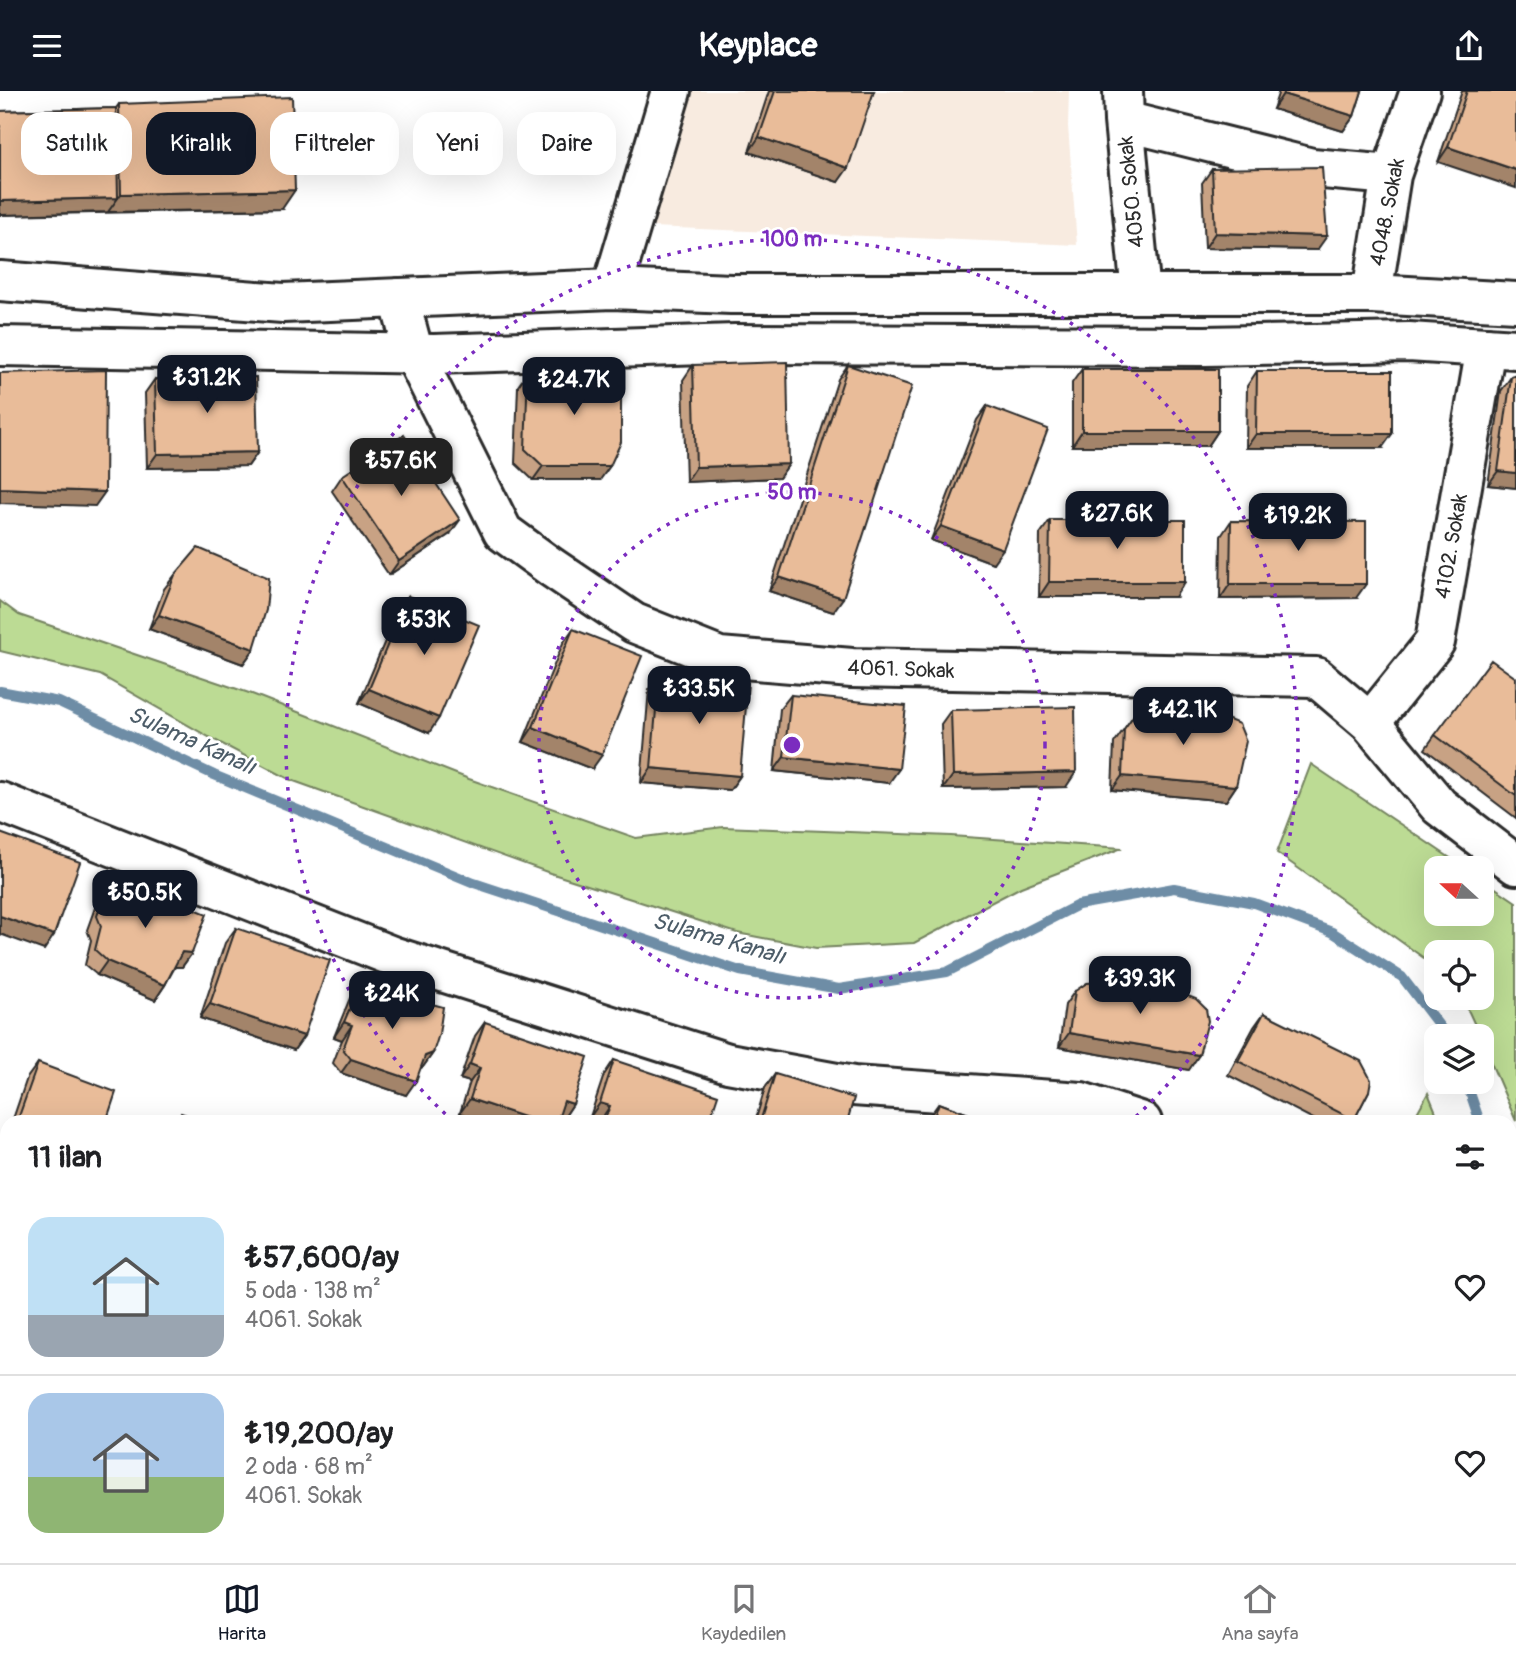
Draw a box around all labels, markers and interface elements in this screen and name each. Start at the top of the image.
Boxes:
text: Keyplace [699,26,817,66]
icon: menu [28,27,66,65]
icon: share [1450,27,1488,65]
chip: Satılık [21,112,132,175]
chip: Kiralık [146,112,256,175]
chip: Filtreler [270,112,399,175]
chip: Yeni [413,112,503,175]
chip: Daire [517,112,616,175]
street label: 4050. Sokak [1112,135,1151,249]
street label: 4048. Sokak [1364,156,1411,268]
text: 100 m [762,226,822,253]
pin: ₺31.2K [150,355,264,415]
pin: ₺24.7K [517,357,631,417]
text: ₺31.2K [173,363,241,392]
text: ₺24.7K [538,365,610,394]
pin: ₺57.6K [344,439,458,498]
text: ₺57.6K [366,446,436,475]
text: 50 m [768,479,817,506]
pin: ₺27.6K [1060,491,1174,551]
street label: 4102. Sokak [1429,491,1474,601]
pin: ₺19.2K [1241,493,1355,553]
text: ₺27.6K [1081,499,1153,528]
text: ₺19.2K [1265,501,1331,530]
pin: ₺53K [383,597,465,657]
text: ₺53K [398,605,450,634]
street label: 4061. Sokak [847,654,955,685]
pin: ₺33.5K [642,667,756,726]
text: ₺33.5K [664,674,734,703]
pin: ₺42.1K [1126,687,1240,747]
text: ₺42.1K [1149,695,1217,724]
water label: Sulama Kanalı [124,699,262,782]
centre of rings [780,733,804,757]
north arrow [1424,856,1494,926]
map controls [1424,856,1494,1094]
pin: ₺50.5K [88,871,202,930]
text: ₺50.5K [108,878,182,907]
water label: Sulama Kanalı [649,906,790,972]
button: locate [1424,940,1494,1010]
pin: ₺39.3K [1083,957,1197,1016]
text: ₺39.3K [1105,964,1175,993]
pin: ₺24K [351,971,433,1031]
text: ₺24K [365,979,419,1008]
button: layers [1424,1024,1494,1094]
icon: filters [1451,1138,1489,1176]
text: 11 ilan [28,1139,102,1176]
text: ₺57,600/ay [245,1239,399,1276]
icon: home [84,1245,168,1329]
icon: heart [1451,1268,1489,1306]
text: 5 oda · 138 m² [245,1276,381,1305]
text: 4061. Sokak [245,1305,362,1334]
text: ₺19,200/ay [245,1415,393,1452]
icon: home [84,1421,168,1505]
icon: heart [1451,1444,1489,1482]
text: 2 oda · 68 m² [245,1452,373,1481]
text: 4061. Sokak [245,1481,362,1510]
tab: Harita [218,1580,266,1646]
tab: Kaydedilen [701,1580,786,1646]
tab: Ana sayfa [1221,1580,1298,1646]

